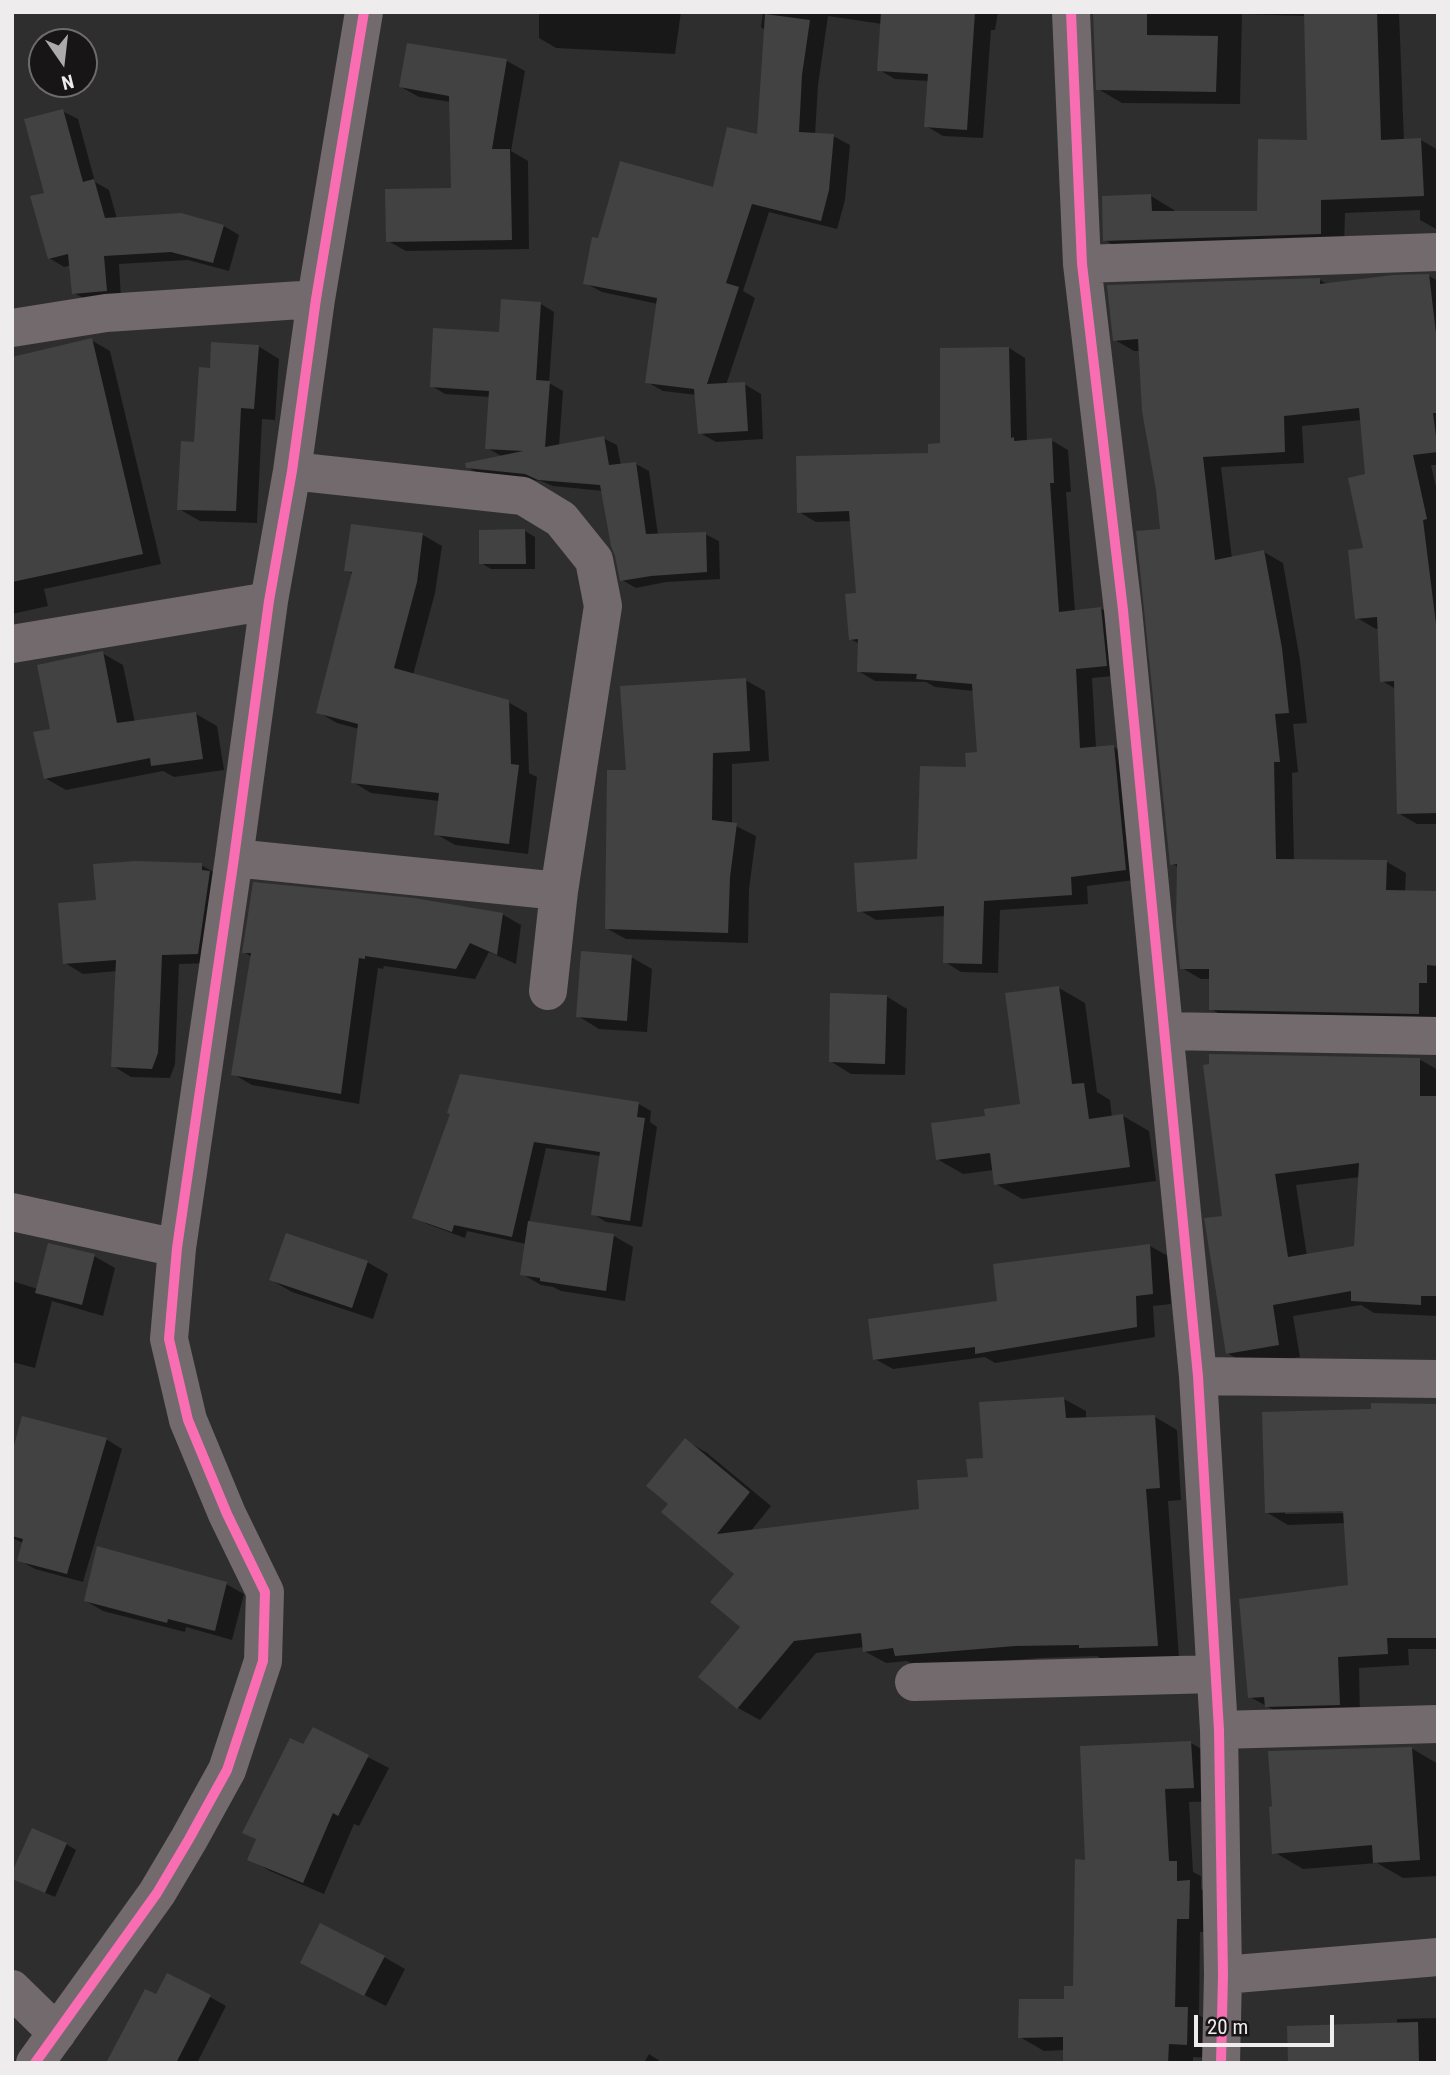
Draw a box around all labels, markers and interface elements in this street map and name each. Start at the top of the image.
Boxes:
north arrow [28,28,98,98]
text: N [59,69,76,94]
scale bar [1198,2002,1338,2046]
text: 20 m [1207,2015,1248,2039]

